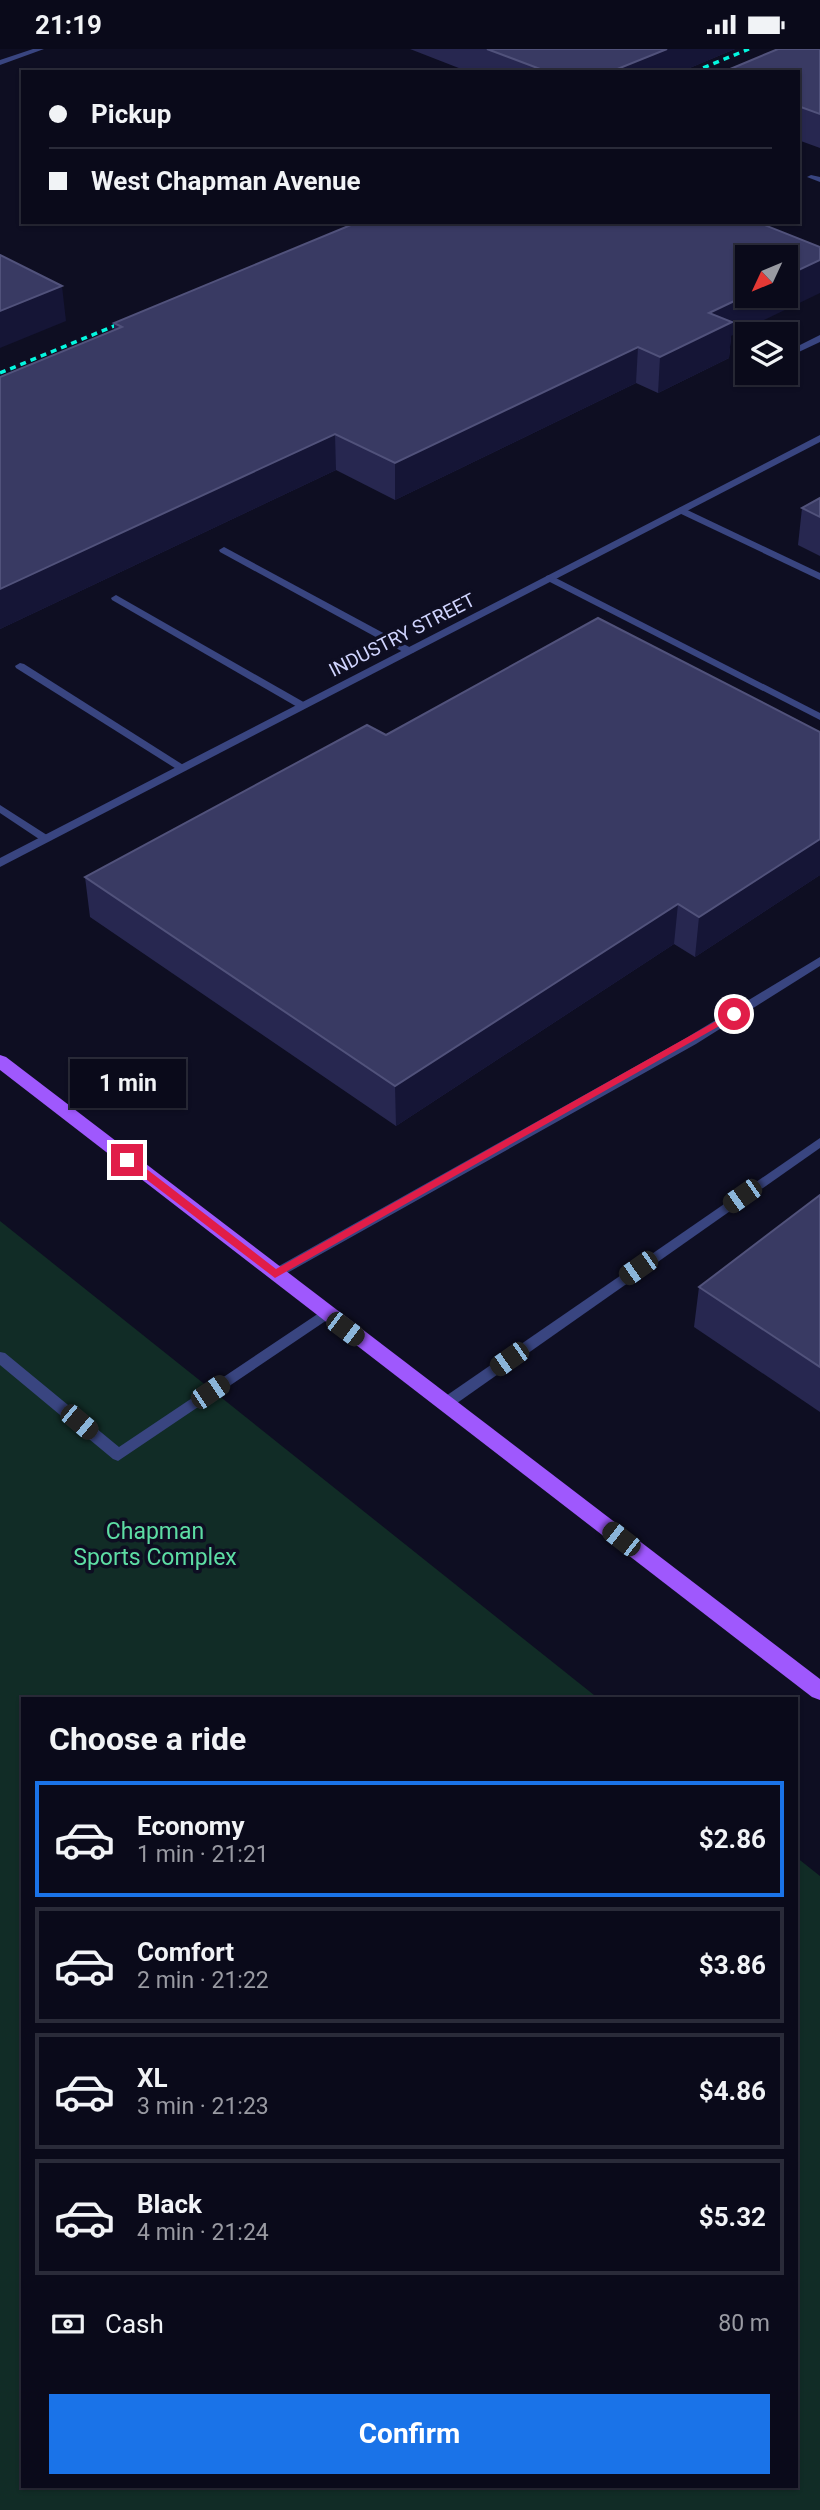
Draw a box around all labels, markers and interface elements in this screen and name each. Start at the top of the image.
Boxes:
text: 21:19 [35,10,102,40]
text: Pickup [91,99,171,129]
text: West Chapman Avenue [91,166,361,196]
north arrow [735,245,798,308]
map controls [735,245,798,385]
button: layers [735,322,798,385]
street label: INDUSTRY STREET [325,588,479,682]
route start [718,998,750,1030]
callout: 1 min [69,1059,185,1107]
text: 1 min [99,1070,157,1097]
route end [111,1144,143,1176]
car [719,1175,766,1217]
car [615,1247,662,1289]
car [322,1308,369,1350]
car [486,1338,533,1380]
car [187,1372,234,1412]
car [57,1400,102,1444]
park label: Chapman Sports Complex [73,1518,237,1571]
car [598,1518,645,1560]
text: Choose a ride [49,1720,246,1758]
icon: car [53,1808,116,1871]
text: Economy [137,1811,244,1841]
text: $2.86 [699,1824,766,1854]
text: 1 min · 21:21 [137,1841,269,1868]
icon: car [53,1934,116,1997]
text: Comfort [137,1937,234,1967]
text: $3.86 [699,1950,766,1980]
text: 2 min · 21:22 [137,1967,269,1994]
icon: car [53,2060,116,2123]
text: XL [137,2063,168,2093]
text: $4.86 [699,2076,766,2106]
text: 3 min · 21:23 [137,2093,269,2120]
icon: car [53,2186,116,2249]
text: Black [137,2189,202,2219]
text: $5.32 [699,2202,766,2232]
text: 4 min · 21:24 [137,2219,269,2246]
icon: cash [49,2305,87,2343]
text: Cash [105,2309,164,2339]
text: 80 m [718,2310,770,2337]
button: Confirm [49,2394,770,2474]

